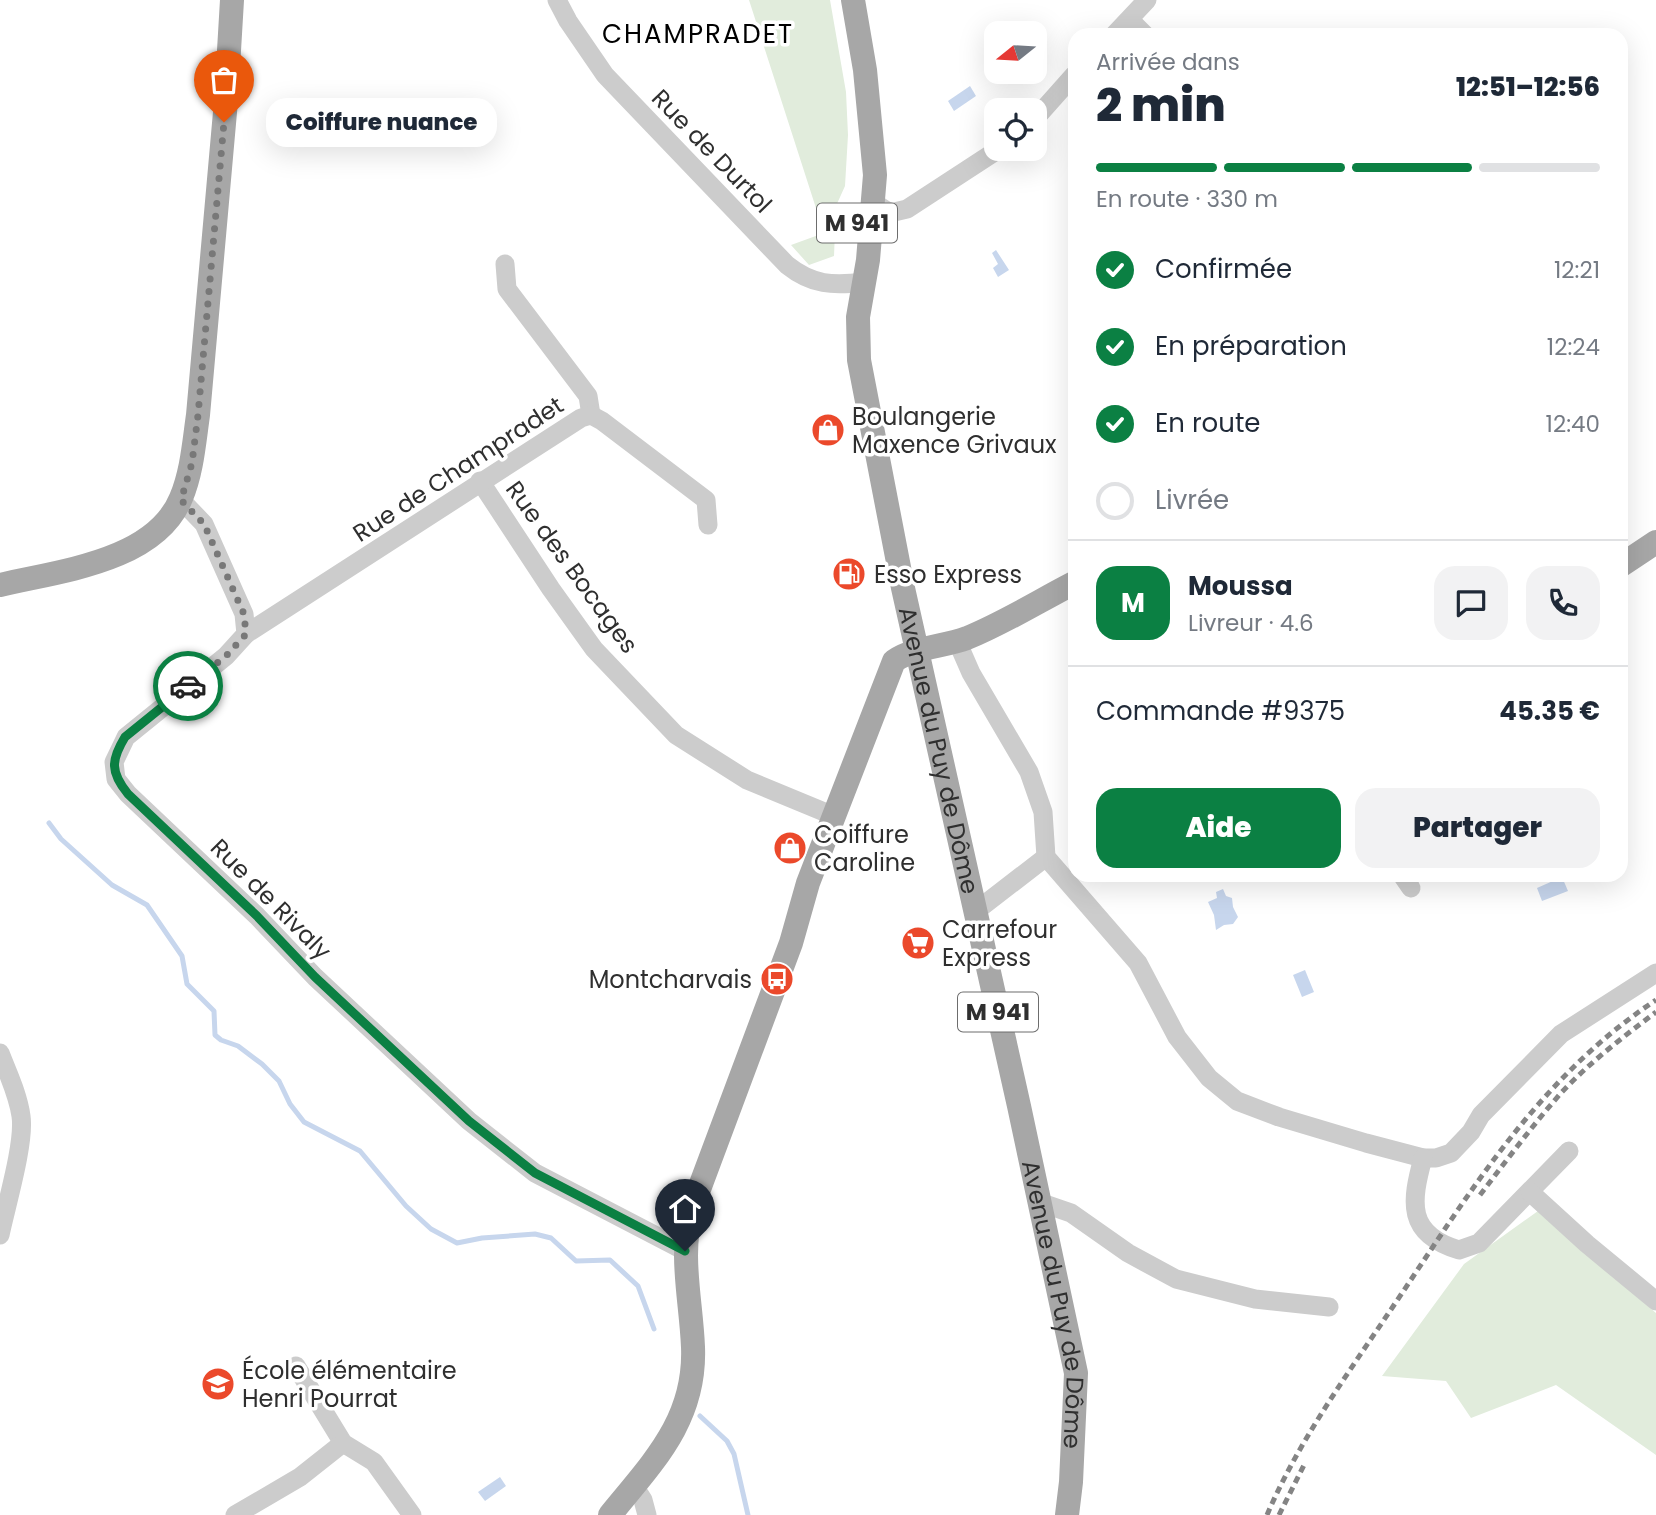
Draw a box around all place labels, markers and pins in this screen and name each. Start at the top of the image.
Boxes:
pin [194,50,254,122]
callout: Coiffure nuance [266,97,497,146]
place label: Boulangerie Maxence Grivaux [852,400,1057,461]
shop icon: Boulangerie Maxence Grivaux [809,411,847,449]
fuel station icon: Esso Express [830,555,868,593]
place label: Esso Express [874,558,1022,591]
place label: Coiffure Caroline [814,818,915,879]
shop icon: Coiffure Caroline [771,829,809,867]
place label: Carrefour Express [942,913,1057,974]
supermarket icon: Carrefour Express [899,924,937,962]
bus stop icon: Montcharvais [758,960,796,998]
place label: Montcharvais [589,963,752,996]
pin [655,1179,715,1251]
place label: École élémentaire Henri Pourrat [242,1354,457,1415]
school or university icon: École élémentaire Henri Pourrat [199,1365,237,1403]

